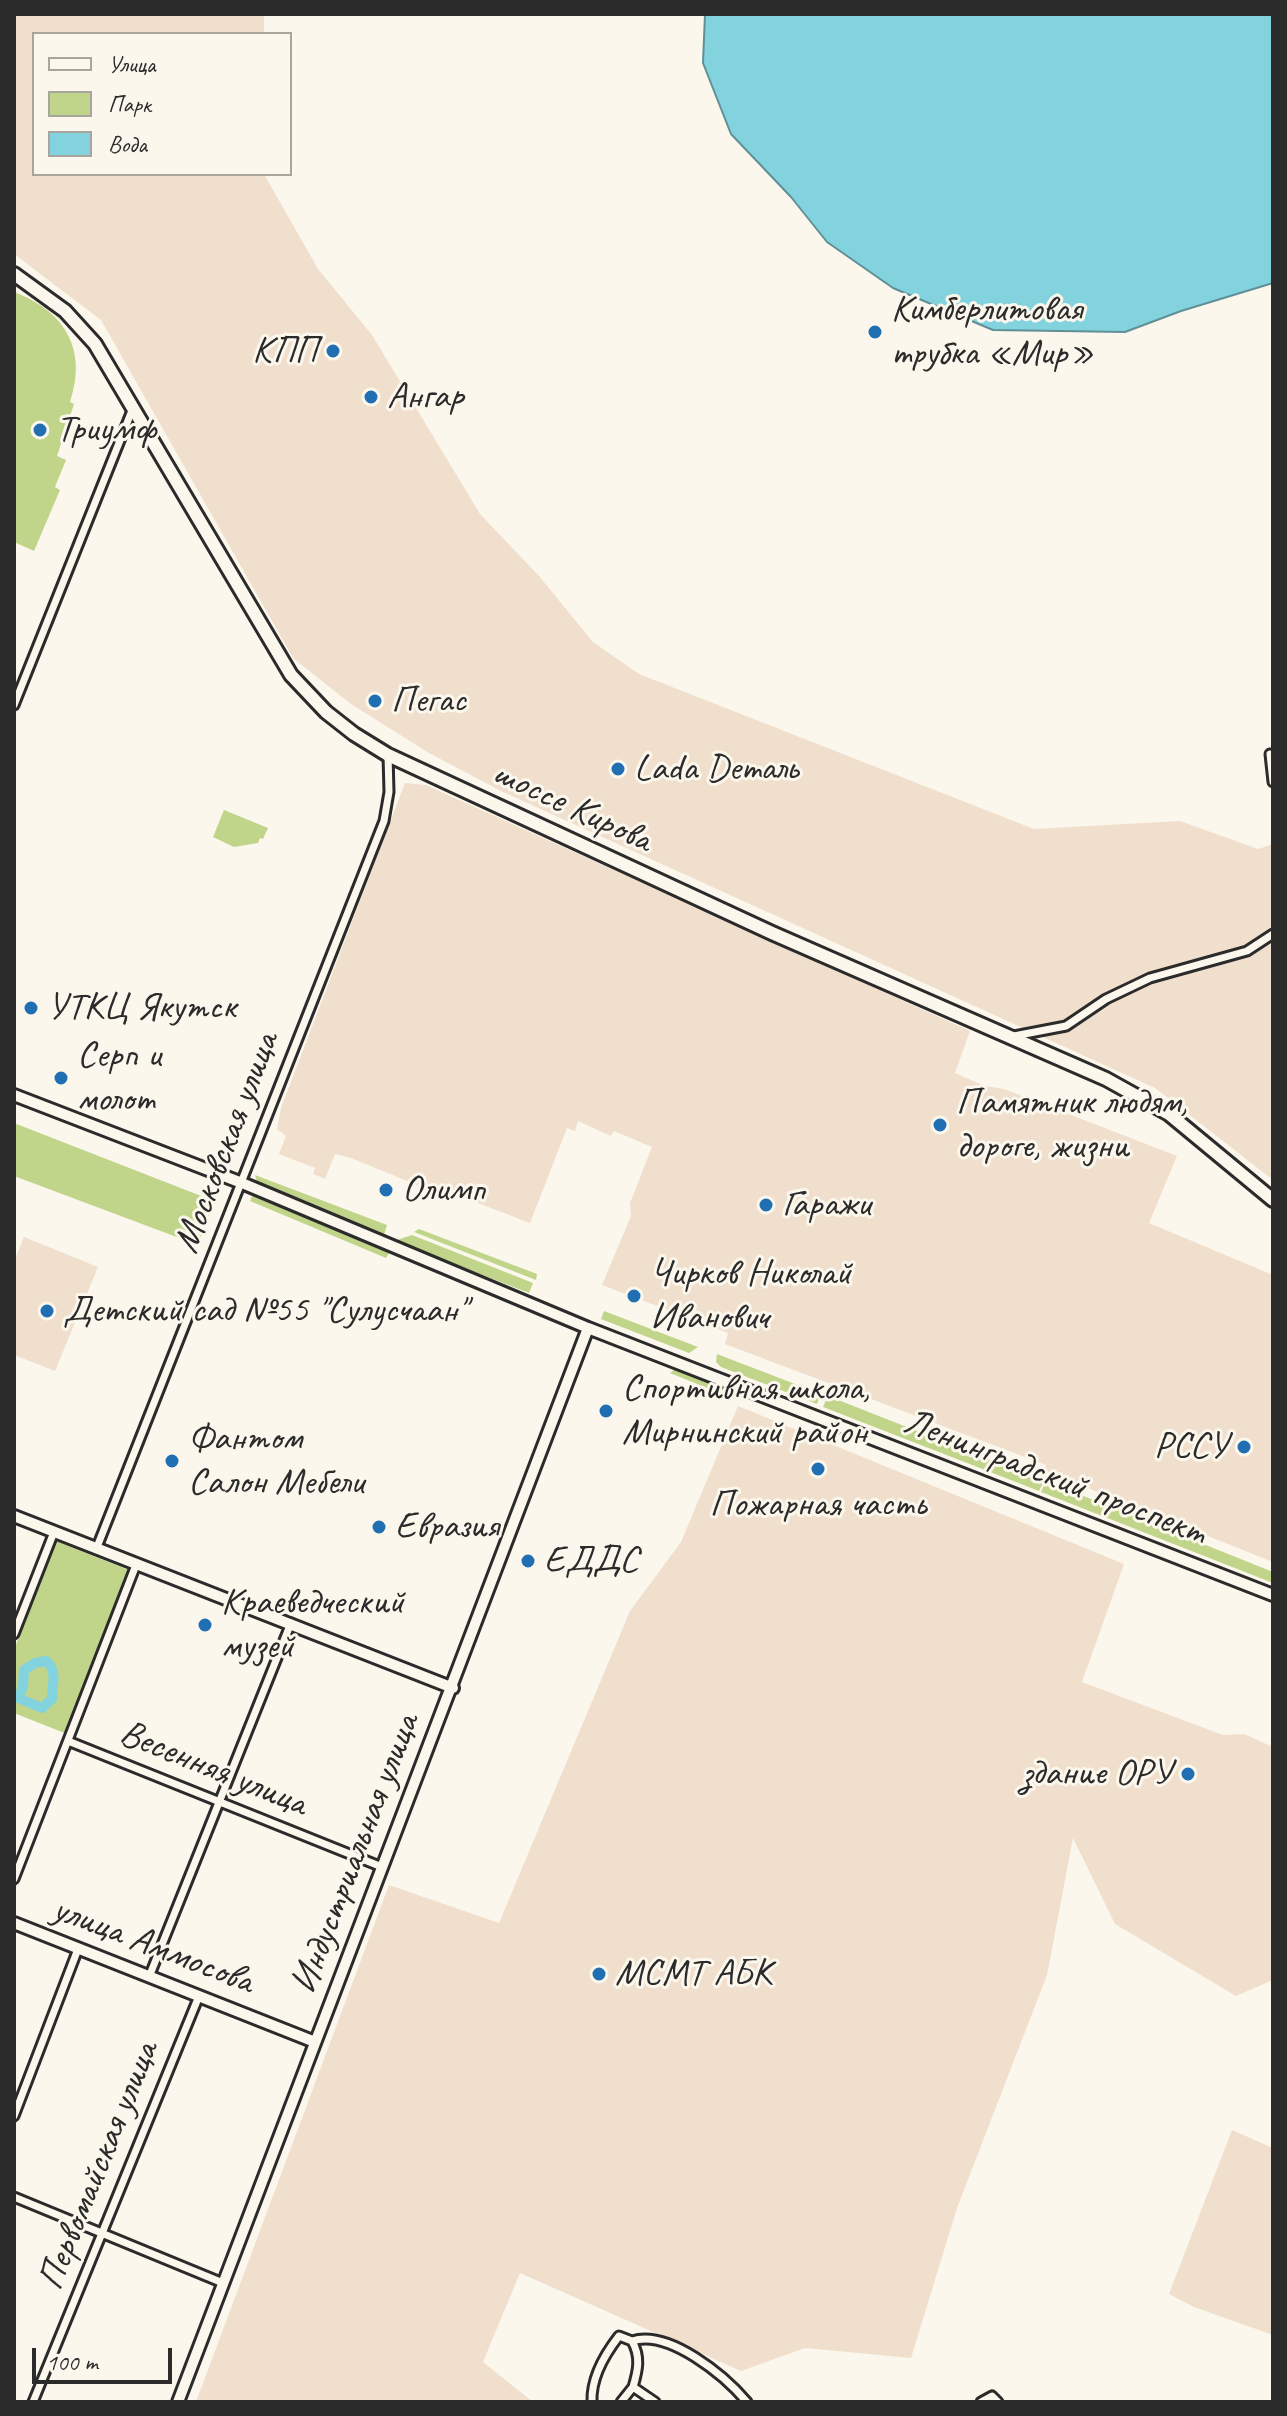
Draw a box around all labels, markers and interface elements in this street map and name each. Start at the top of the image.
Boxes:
legend [32,32,292,176]
text: Улица [108,49,156,79]
text: Парк [108,89,151,119]
text: Вода [108,129,147,159]
place label: Кимберлитовая трубка «Мир» [891,287,1094,376]
marker: Кимберлитовая трубка «Мир» [866,323,884,341]
place label: КПП [252,328,317,374]
marker: КПП [324,342,342,360]
place label: Ангар [387,374,463,420]
marker: Ангар [362,388,380,406]
place label: Триумф [56,407,156,453]
marker: Триумф [31,421,49,439]
place label: Пегас [391,678,466,724]
marker: Пегас [366,692,384,710]
place label: Lada Dеталь [634,746,798,792]
street label: шоссе Кирова [485,750,659,864]
marker: Lada Dеталь [609,760,627,778]
place label: УТКЦ Якутск [47,985,236,1031]
marker: УТКЦ Якутск [22,999,40,1017]
street label: Московская улица [164,1027,290,1259]
place label: Серп и молот [77,1033,161,1122]
marker: Серп и молот [52,1069,70,1087]
place label: Памятник людям, дороге, жизни [956,1080,1188,1170]
marker: Памятник людям, дороге, жизни [931,1116,949,1134]
place label: Олимп [402,1167,485,1213]
marker: Олимп [377,1181,395,1199]
place label: Гаражи [782,1182,870,1228]
marker: Гаражи [757,1196,775,1214]
place label: Чирков Николай Иванович [650,1251,851,1340]
marker: Чирков Николай Иванович [625,1287,643,1305]
place label: Детский сад №55 "Сулусчаан" [63,1288,466,1334]
marker: Детский сад №55 "Сулусчаан" [38,1302,56,1320]
place label: Спортивная школа, Мирнинский район [622,1366,870,1456]
street label: Ленинградский проспект [897,1399,1213,1557]
marker: Спортивная школа, Мирнинский район [597,1402,615,1420]
place label: Фантом Салон Мебели [188,1416,364,1506]
place label: РССУ [1154,1424,1228,1470]
marker: РССУ [1235,1438,1253,1456]
marker: Фантом Салон Мебели [163,1452,181,1470]
marker: Пожарная часть [809,1460,827,1478]
place label: Пожарная часть [710,1482,926,1528]
place label: Евразия [395,1504,499,1550]
marker: Евразия [370,1518,388,1536]
place label: ЕДДС [544,1538,638,1584]
marker: ЕДДС [519,1552,537,1570]
place label: Краеведческий музей [221,1580,404,1670]
marker: Краеведческий музей [196,1616,214,1634]
street label: Индустриальная улица [282,1708,430,2000]
street label: Весенняя улица [113,1711,313,1827]
place label: здание ОРУ [1022,1751,1172,1797]
marker: здание ОРУ [1179,1765,1197,1783]
street label: улица Аммосова [46,1887,260,2005]
place label: МСМТ АБК [615,1951,771,1997]
marker: МСМТ АБК [590,1965,608,1983]
street label: Первомайская улица [29,2035,169,2297]
scale bar [36,2332,176,2382]
text: 100 m [46,2347,98,2377]

